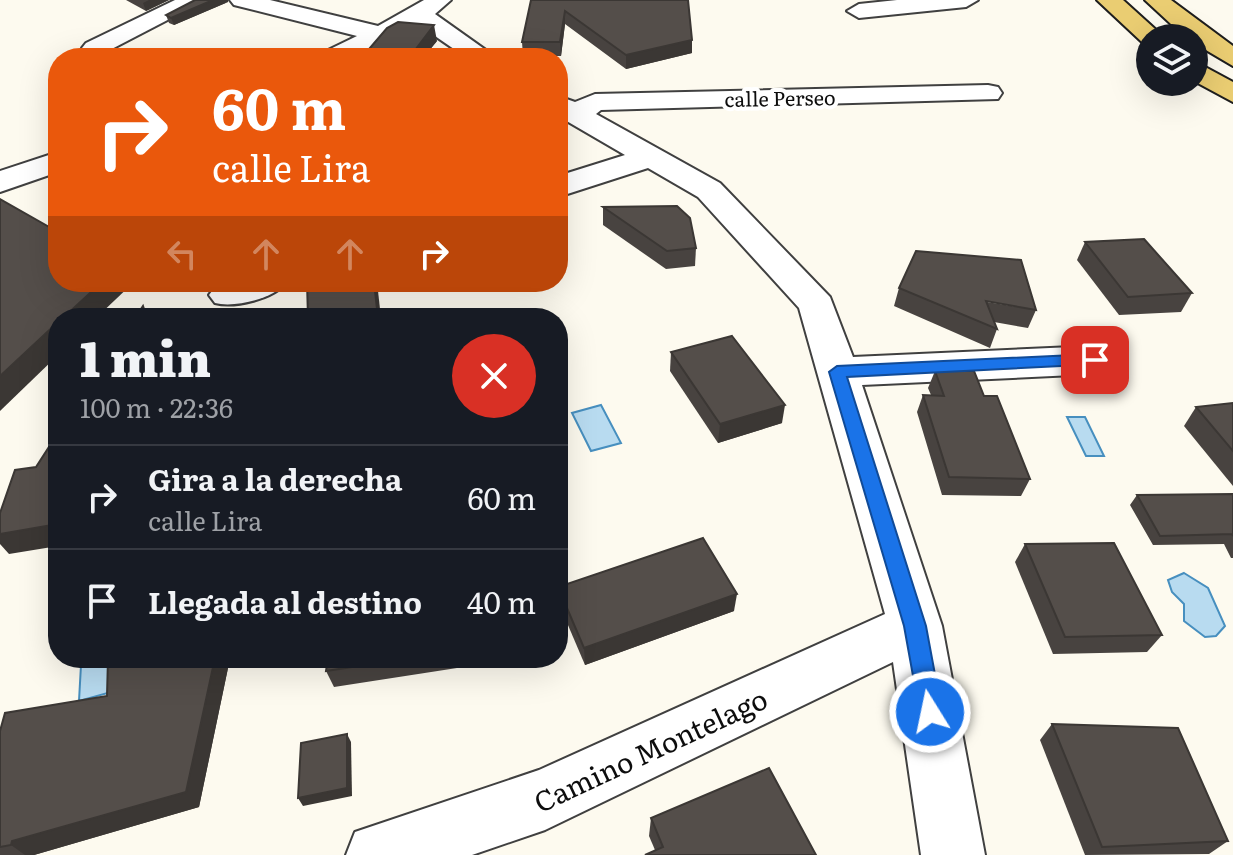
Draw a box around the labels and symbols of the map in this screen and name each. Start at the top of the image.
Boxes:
street label: calle Perseo [724,81,836,113]
pin [1061,326,1129,394]
position arrow [888,670,972,754]
street label: Camino Montelago [526,676,774,822]

